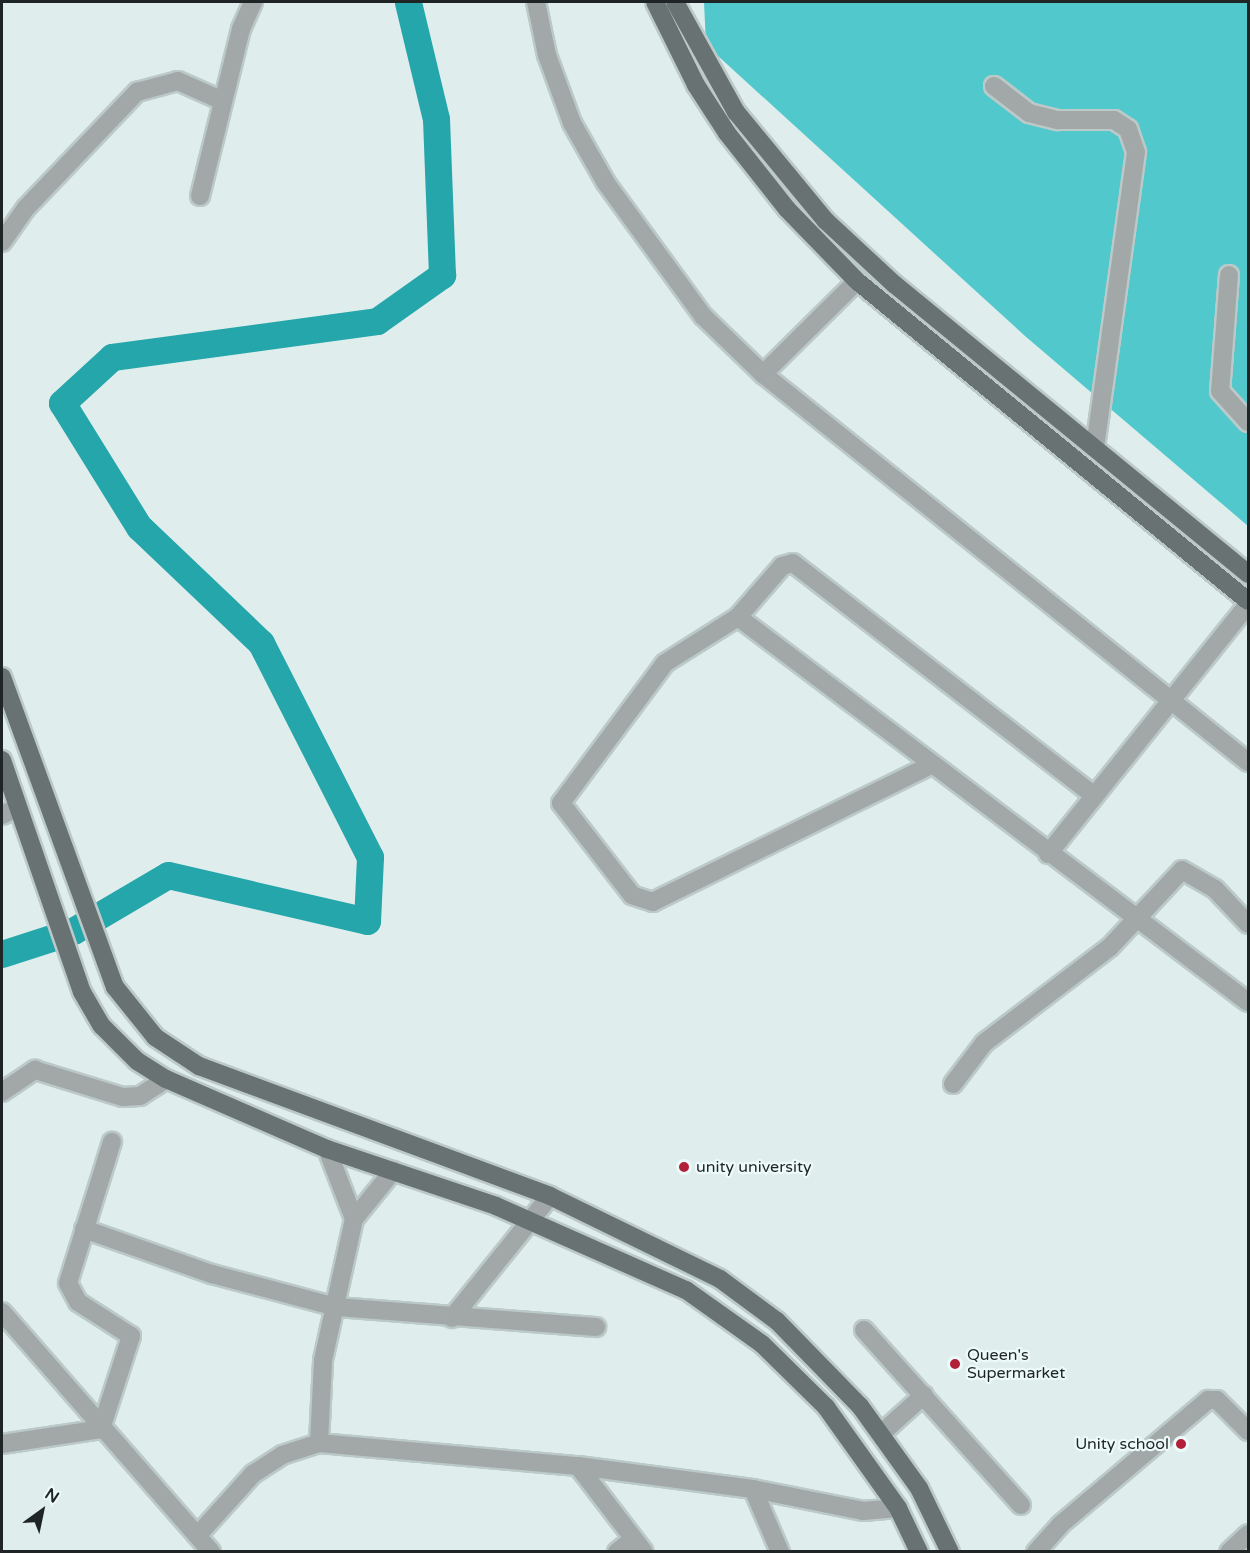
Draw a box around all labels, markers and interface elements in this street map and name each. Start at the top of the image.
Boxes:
place label: unity university [696,1157,812,1177]
marker: unity university [677,1160,691,1174]
place label: Queen's Supermarket [967,1345,1065,1383]
marker: Queen's Supermarket [948,1357,962,1371]
place label: Unity school [1075,1434,1169,1454]
marker: Unity school [1174,1437,1188,1451]
north arrow [12,1481,72,1541]
text: N [41,1484,63,1508]

